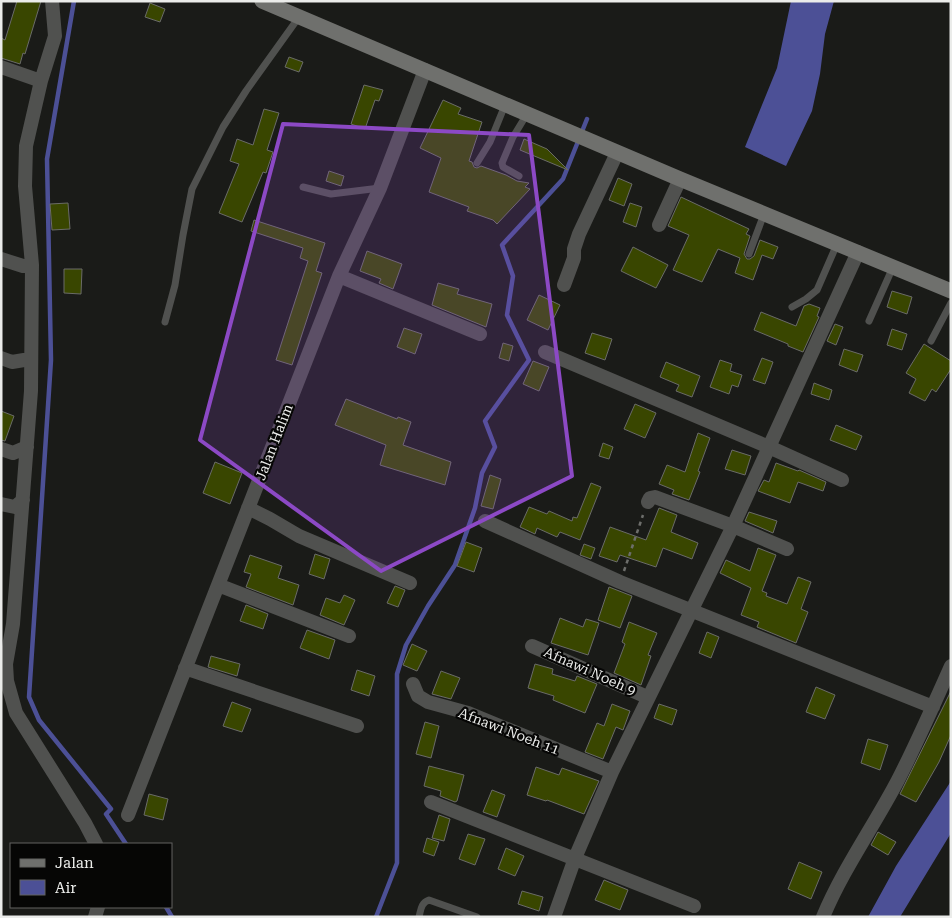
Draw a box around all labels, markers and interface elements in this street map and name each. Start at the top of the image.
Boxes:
street label: Jalan Halim [252,401,296,482]
street label: Afnawi Noeh 9 [542,644,638,698]
street label: Afnawi Noeh 11 [456,704,562,758]
legend [10,843,172,908]
text: Jalan [55,854,94,872]
text: Air [55,879,76,897]

